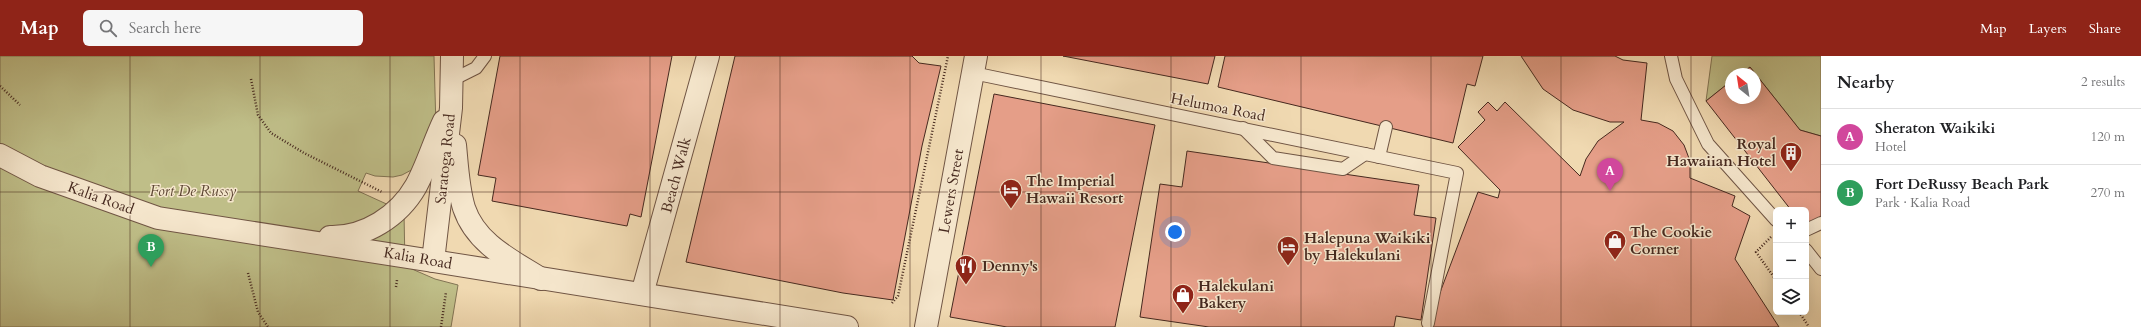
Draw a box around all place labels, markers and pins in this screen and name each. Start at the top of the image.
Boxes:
place label: Royal Hawaiian Hotel [1667,134,1777,171]
building icon: Royal Hawaiian Hotel [1778,140,1804,173]
pin: A [1597,158,1623,191]
place label: The Imperial Hawaii Resort [1026,171,1124,208]
hotel icon: The Imperial Hawaii Resort [998,177,1024,210]
place label: The Cookie Corner [1630,222,1712,259]
place label: Halepuna Waikiki by Halekulani [1304,228,1431,265]
shop icon: The Cookie Corner [1602,228,1628,261]
pin: B [138,234,164,267]
hotel icon: Halepuna Waikiki by Halekulani [1275,234,1301,267]
restaurant icon: Denny's [953,253,979,286]
place label: Denny's [982,256,1038,276]
place label: Halekulani Bakery [1198,276,1274,313]
shop icon: Halekulani Bakery [1170,282,1196,315]

